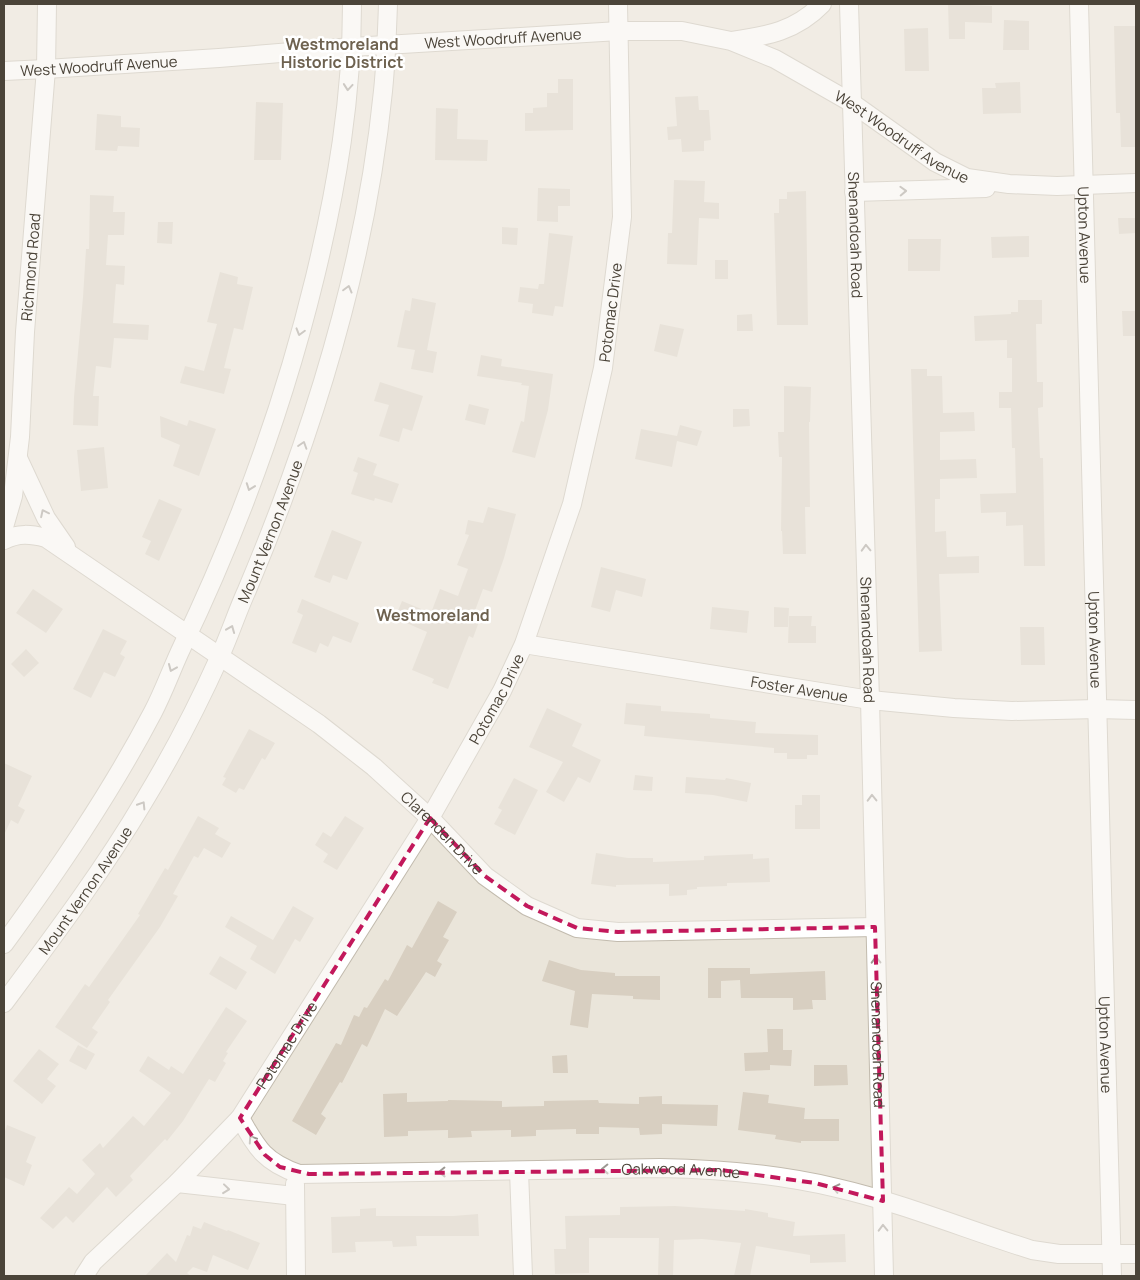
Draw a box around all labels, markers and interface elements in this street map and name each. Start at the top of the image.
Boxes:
street label: West Woodruff Avenue [424,23,582,53]
district label: Westmoreland Historic District [281,33,403,73]
street label: West Woodruff Avenue [20,50,178,81]
one-way arrow [343,84,354,92]
street label: West Woodruff Avenue [831,85,973,188]
street label: Shenandoah Road [844,171,868,298]
one-way arrow [899,185,907,196]
street label: Upton Avenue [1073,186,1097,284]
street label: Richmond Road [15,212,45,322]
street label: Potomac Drive [593,261,627,363]
one-way arrow [342,285,353,294]
one-way arrow [296,328,306,336]
one-way arrow [297,442,307,450]
street label: Mount Vernon Avenue [232,457,307,606]
one-way arrow [246,482,256,491]
one-way arrow [40,509,50,518]
one-way arrow [860,543,871,551]
street label: Shenandoah Road [856,576,881,703]
street label: Upton Avenue [1084,591,1107,689]
district label: Westmoreland [376,604,490,626]
one-way arrow [225,625,235,634]
street label: Potomac Drive [463,650,529,748]
one-way arrow [168,663,179,672]
street label: Foster Avenue [749,670,850,707]
street label: Clarenden Drive [396,786,489,879]
one-way arrow [867,793,878,801]
one-way arrow [135,802,145,811]
street label: Mount Vernon Avenue [33,822,137,959]
one-way arrow [871,956,882,964]
street label: Shenandoah Road [866,981,890,1108]
street label: Upton Avenue [1094,996,1118,1094]
street label: Potomac Drive [251,997,322,1093]
one-way arrow [249,1135,259,1144]
street label: Oakwood Avenue [621,1157,741,1183]
one-way arrow [601,1164,608,1174]
one-way arrow [438,1167,446,1177]
one-way arrow [222,1183,230,1194]
one-way arrow [831,1183,840,1194]
one-way arrow [878,1223,889,1231]

